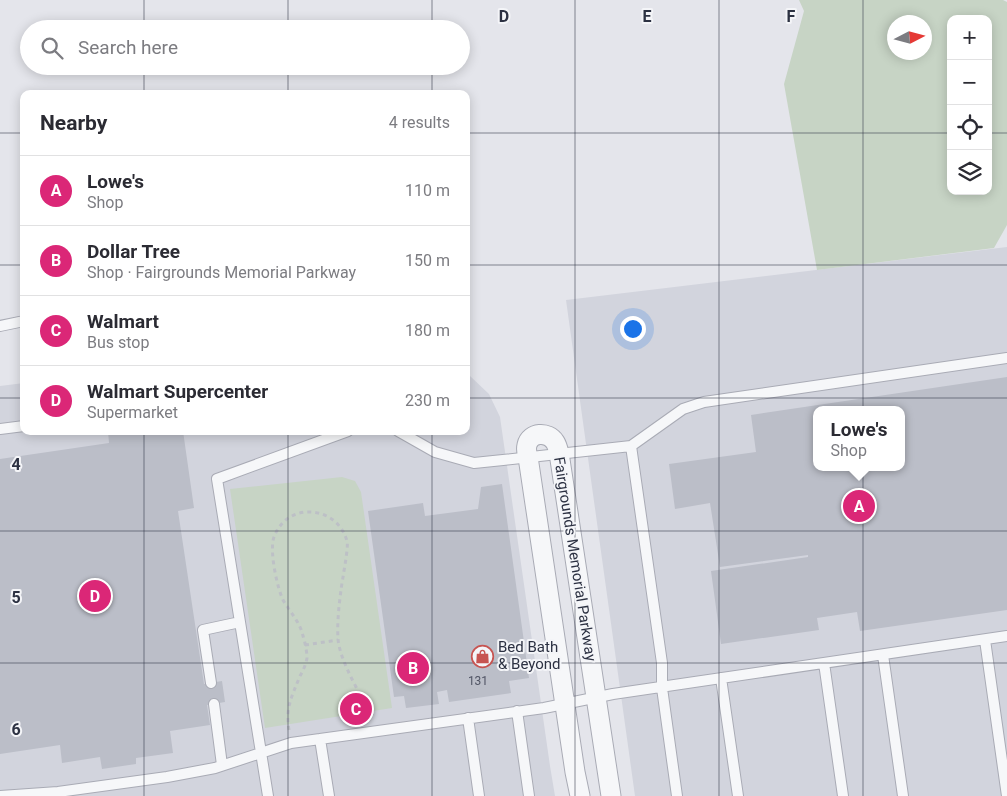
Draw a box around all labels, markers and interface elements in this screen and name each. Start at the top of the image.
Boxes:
text: D [499,7,509,26]
text: E [643,7,652,26]
text: F [787,7,796,26]
north arrow [887,15,932,60]
map controls [947,15,992,195]
button: + [947,15,992,60]
search box [20,20,470,75]
icon: search [38,34,66,62]
text: Search here [78,36,178,59]
button: − [947,60,992,105]
button: locate [947,105,992,150]
text: Nearby [40,111,107,135]
text: 4 results [389,113,450,132]
button: layers [947,150,992,195]
text: Lowe's [87,170,144,193]
text: A [51,181,61,200]
text: 110 m [405,181,450,200]
text: Shop [87,193,123,212]
text: Dollar Tree [87,240,180,263]
text: B [51,251,61,270]
text: 150 m [405,251,450,270]
text: Shop · Fairgrounds Memorial Parkway [87,263,356,282]
text: Walmart [87,310,159,333]
your location [620,316,646,342]
text: C [51,321,61,340]
text: 180 m [405,321,450,340]
text: Bus stop [87,333,149,352]
text: Walmart Supercenter [87,380,268,403]
text: D [51,391,61,410]
text: 230 m [405,391,450,410]
text: Supermarket [87,403,178,422]
popup [813,406,905,471]
text: Lowe's [830,418,888,441]
text: Shop [830,441,867,460]
text: 4 [11,455,21,474]
street label: Fairgrounds Memorial Parkway [550,455,600,663]
pin: A [843,487,875,525]
pin: D [79,577,111,615]
text: 5 [11,588,21,607]
place label: Bed Bath & Beyond [498,638,561,673]
shop icon: Bed Bath & Beyond [470,644,494,668]
pin: B [397,649,429,687]
house number: 131 [468,674,488,688]
pin: C [340,690,372,728]
text: 6 [11,720,21,739]

